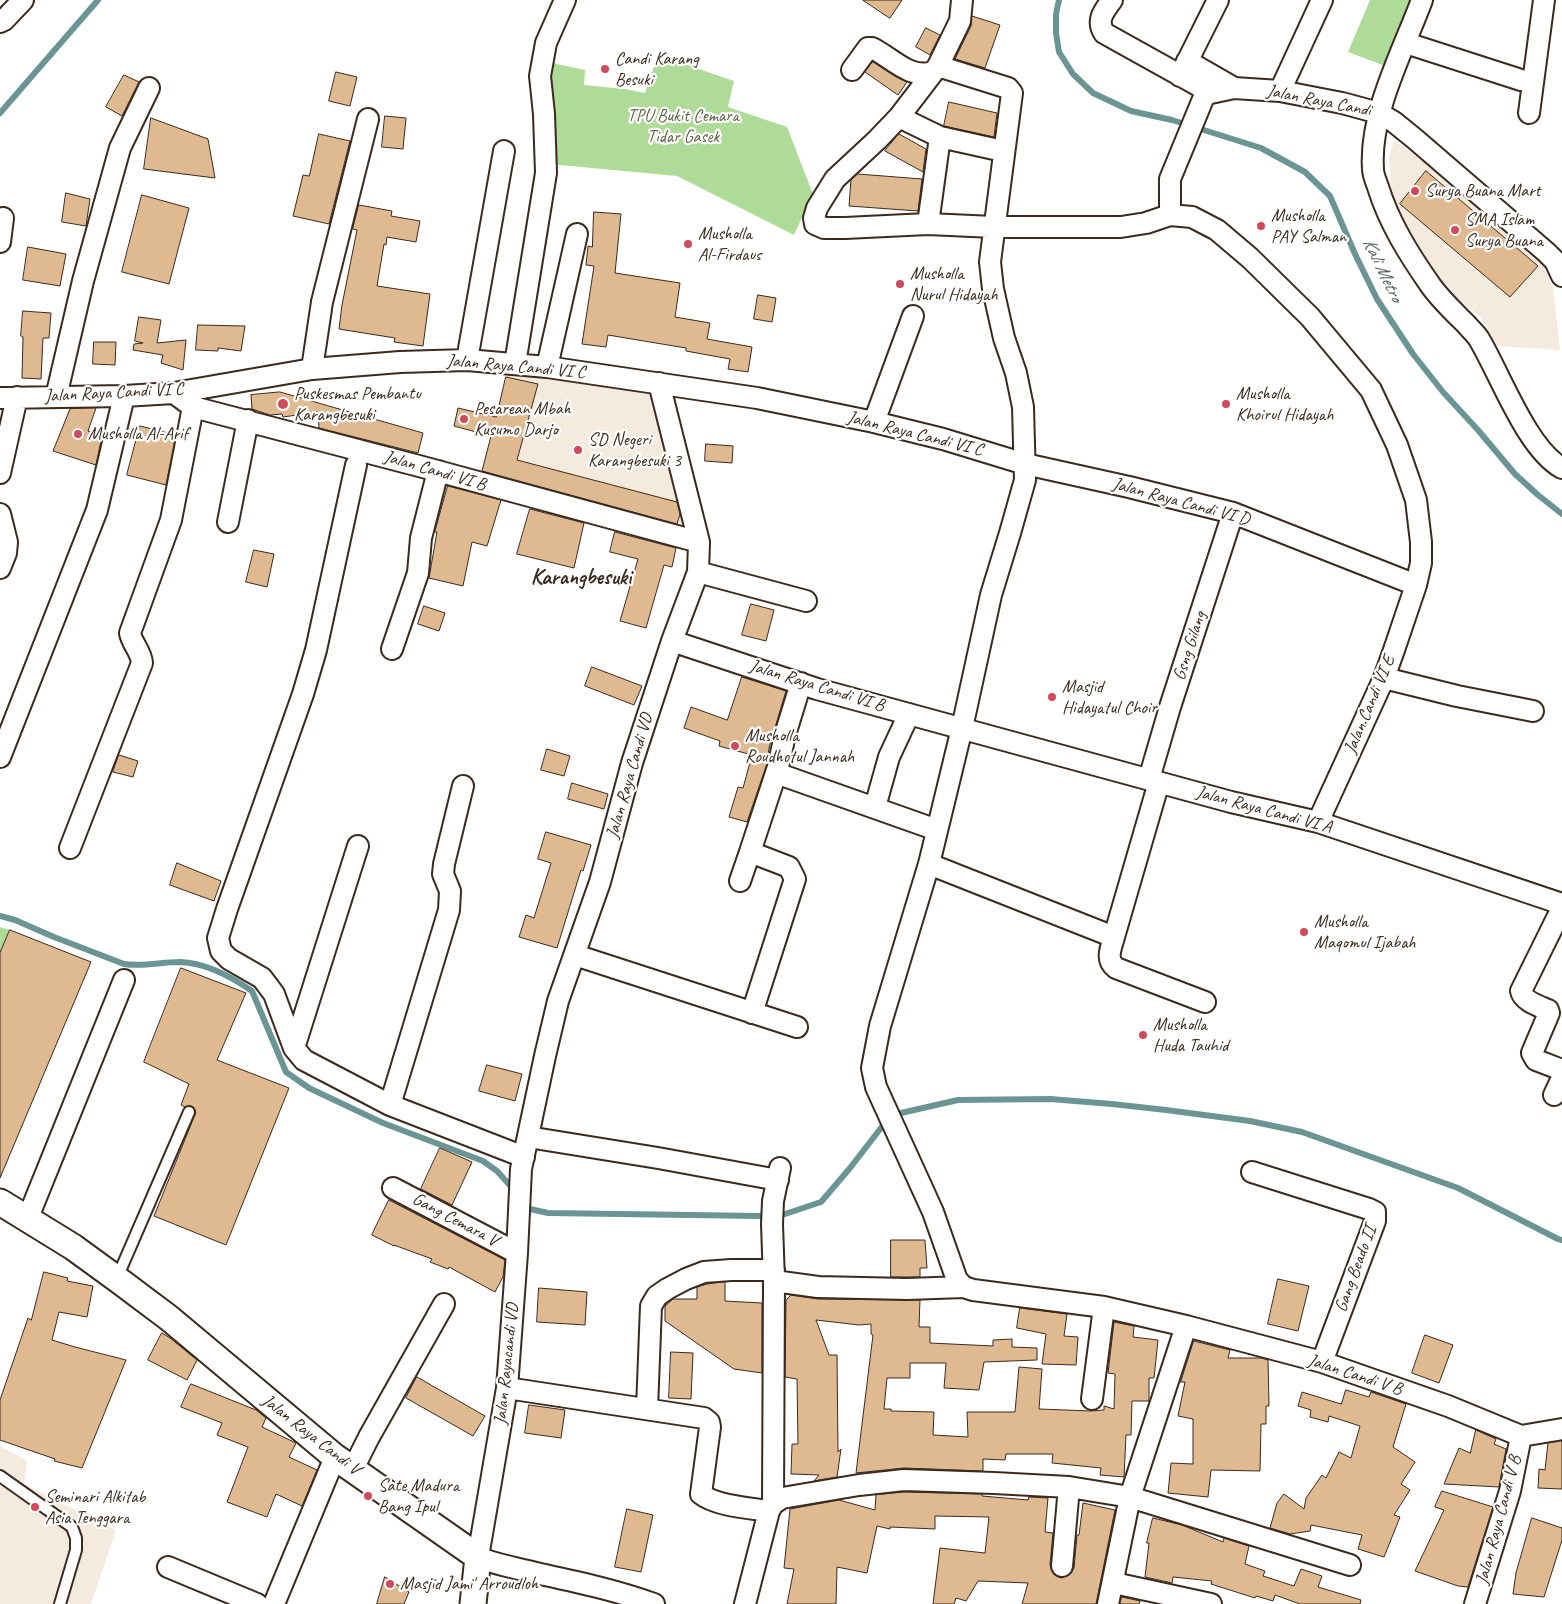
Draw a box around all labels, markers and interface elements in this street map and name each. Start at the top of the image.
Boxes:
place label: Candi Karang Besuki [615,48,699,90]
marker: Candi Karang Besuki [599,63,611,75]
street label: Jalan Raya Candi [1265,80,1373,122]
park label: TPU Bukit Cemara Tidar Gasek [627,105,739,148]
place label: Surya Buana Mart [1425,180,1541,202]
marker: Surya Buana Mart [1409,185,1421,197]
place label: Musholla PAY Salman [1271,205,1346,248]
place label: SMA Islam Surya Buana [1465,209,1543,252]
marker: Musholla PAY Salman [1255,220,1267,232]
place label: Musholla Al-Firdaus [698,223,761,266]
marker: SMA Islam Surya Buana [1449,224,1461,236]
water label: Kali Metro [1357,234,1407,306]
marker: Musholla Al-Firdaus [682,238,694,250]
place label: Musholla Nurul Hidayah [910,263,998,306]
marker: Musholla Nurul Hidayah [894,278,906,290]
street label: Jalan Raya Candi VI C [446,350,586,384]
street label: Jalan Raya Candi VI C [44,379,184,407]
place label: Puskesmas Pembantu Karangbesuki [294,383,421,426]
place label: Musholla Khoirul Hidayah [1236,383,1333,426]
marker: Puskesmas Pembantu Karangbesuki [276,397,290,411]
place label: Pesarean Mbah Kusumo Darjo [474,398,571,440]
marker: Musholla Khoirul Hidayah [1220,398,1232,410]
street label: Jalan Raya Candi VI C [845,407,985,461]
marker: Pesarean Mbah Kusumo Darjo [458,413,470,425]
place label: Musholla Al-Arif [88,423,188,445]
marker: Musholla Al-Arif [72,428,84,440]
place label: SD Negeri Karangbesuki 3 [588,429,681,472]
marker: SD Negeri Karangbesuki 3 [572,444,584,456]
street label: Jalan Candi VI B [382,446,488,496]
street label: Jalan Raya Candi VI D [1110,473,1252,531]
district label: Karangbesuki [531,565,631,591]
street label: Gsng Gilang [1169,609,1211,683]
street label: Jalan.Candi VI E [1340,653,1400,757]
street label: Jalan Raya Candi VI B [747,655,887,717]
place label: Masjid Hidayatul Choir [1062,676,1157,719]
marker: Masjid Hidayatul Choir [1046,691,1058,703]
street label: Jalan Raya Candi VD [602,711,658,841]
place label: Musholla Roudhotul Jannah [745,725,854,768]
marker: Musholla Roudhotul Jannah [729,740,741,752]
street label: Jalan Raya Candi VI A [1194,782,1334,838]
place label: Musholla Maqomul Ijabah [1314,911,1416,954]
marker: Musholla Maqomul Ijabah [1298,926,1310,938]
place label: Musholla Huda Tauhid [1153,1014,1228,1056]
marker: Musholla Huda Tauhid [1137,1029,1149,1041]
street label: Gang Cemara V [408,1188,502,1252]
street label: Gang Beado II [1330,1223,1382,1315]
street label: Jalan Rayacandi VD [490,1302,524,1426]
street label: Jalan Candi V B [1305,1350,1405,1400]
street label: Jalan Raya Candi V [258,1390,364,1480]
street label: Jalan Raya Candi V B [1471,1453,1527,1587]
place label: Sate Madura Bang Ipul [378,1475,459,1518]
place label: Seminari Alkitab Asia Tenggara [45,1486,145,1528]
marker: Sate Madura Bang Ipul [362,1490,374,1502]
marker: Seminari Alkitab Asia Tenggara [29,1501,41,1513]
place label: Masjid Jami' Arroudloh [400,1573,538,1595]
marker: Masjid Jami' Arroudloh [384,1578,396,1590]

